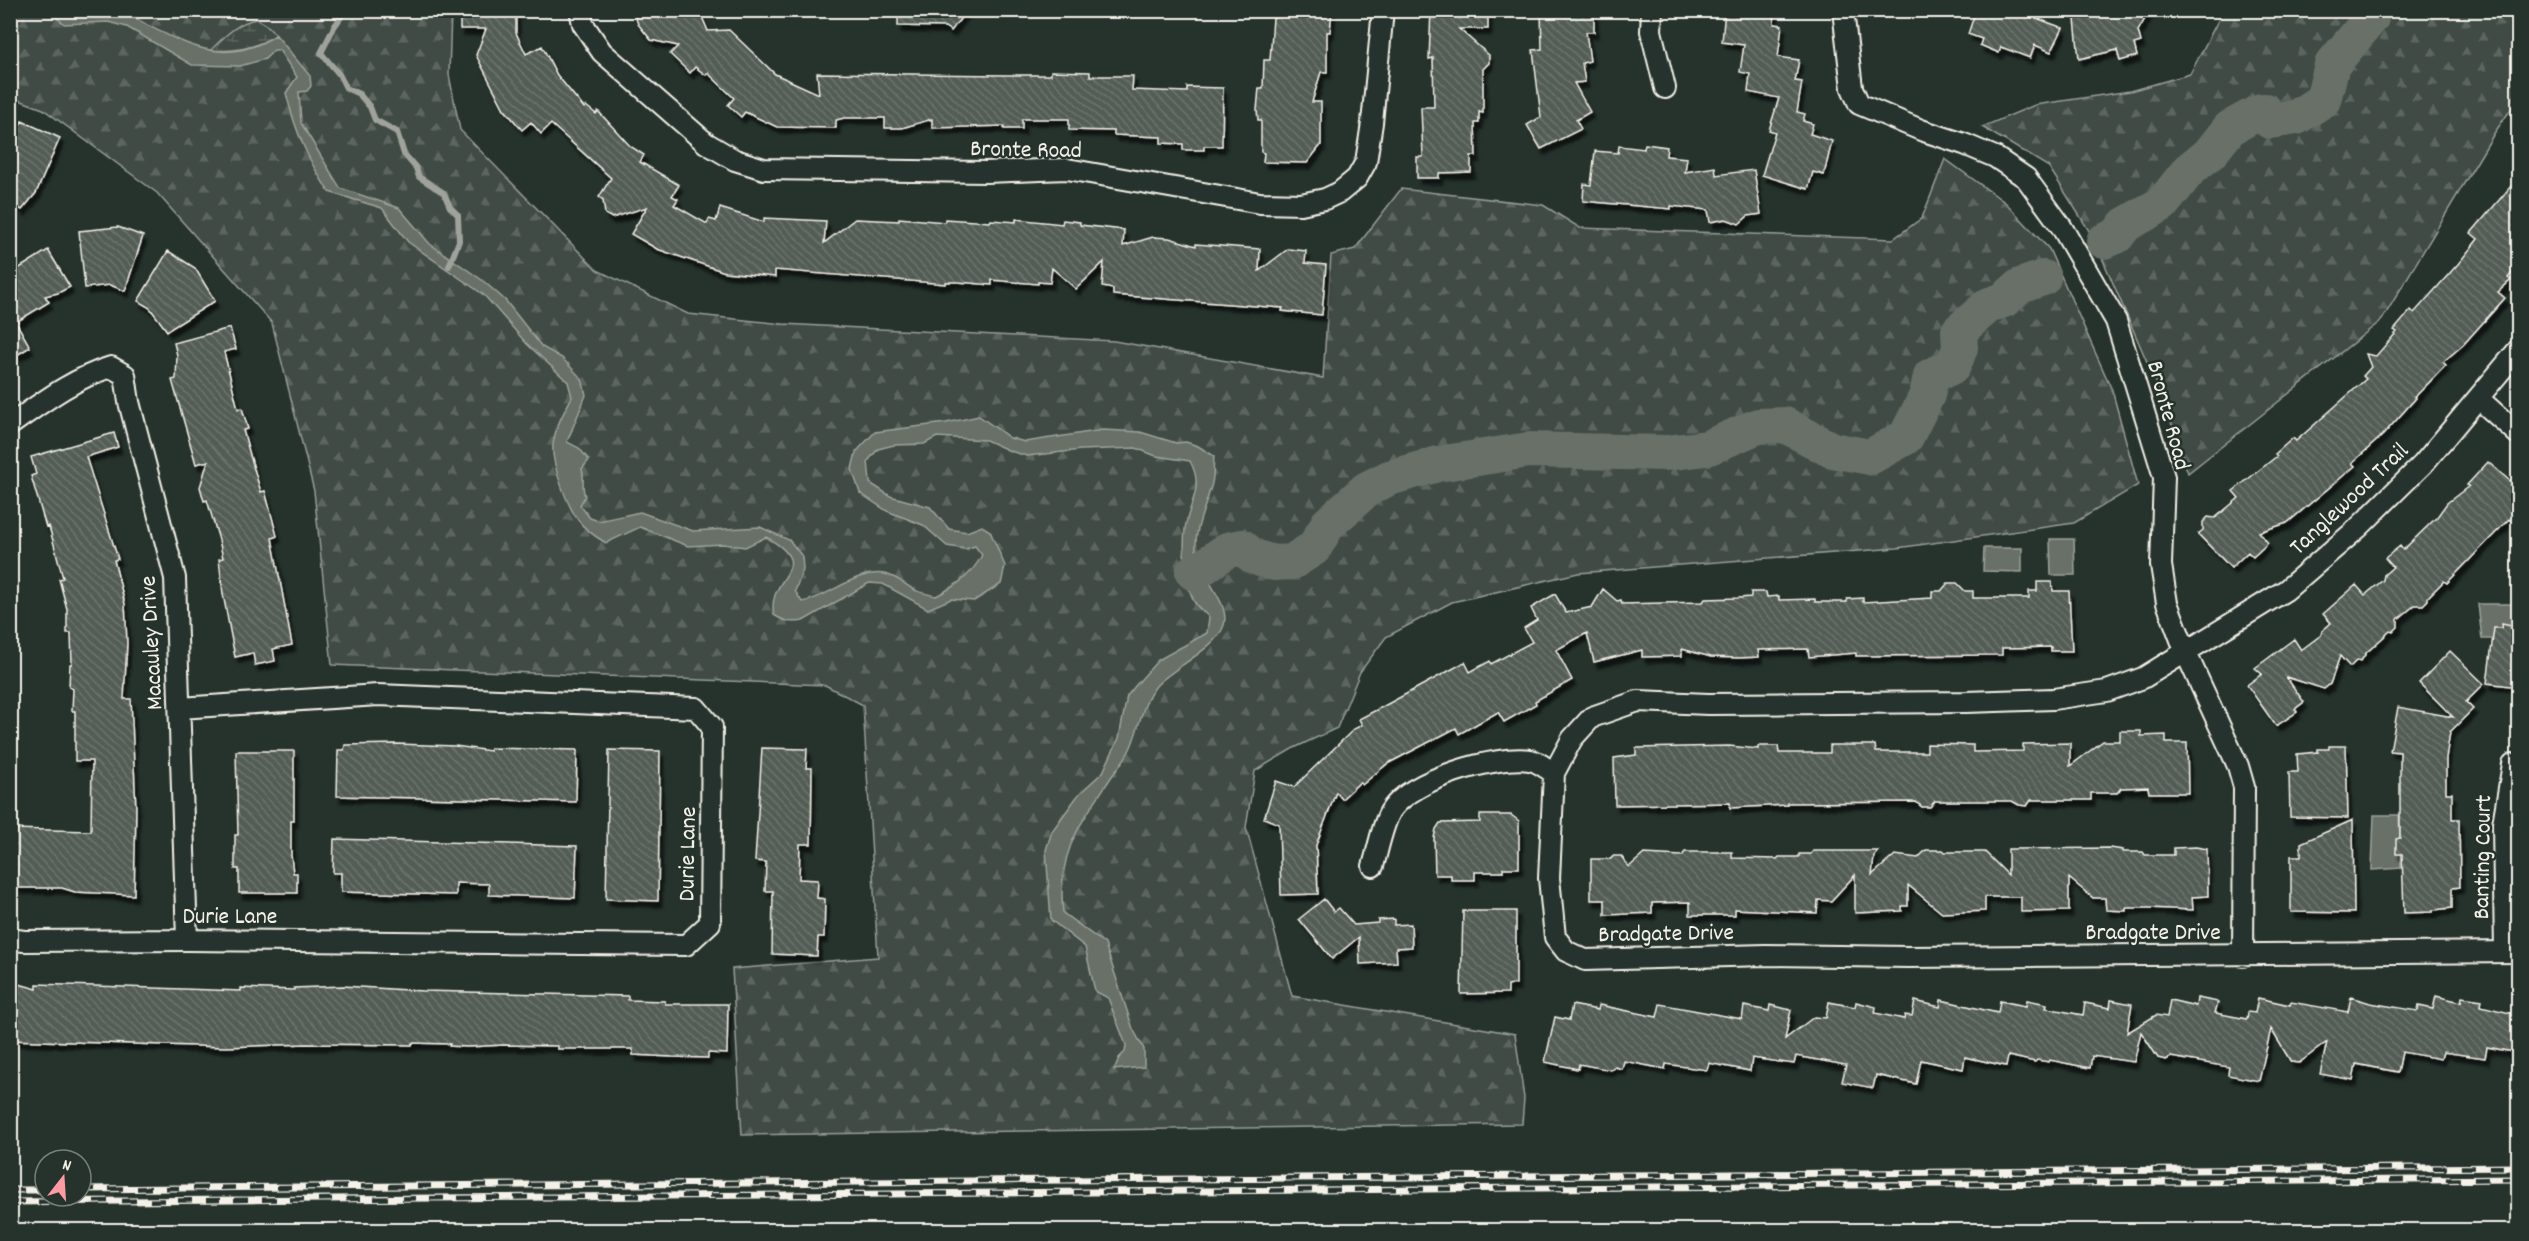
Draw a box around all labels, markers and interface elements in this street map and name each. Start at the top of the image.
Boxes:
street label: Bronte Road [970,133,1082,169]
street label: Bronte Road [2136,357,2198,474]
street label: Tanglewood Trail [2283,436,2417,565]
street label: Macauley Drive [133,575,173,711]
street label: Banting Court [2466,794,2502,920]
street label: Durie Lane [671,806,707,902]
street label: Durie Lane [183,901,277,935]
street label: Bradgate Drive [1598,917,1734,953]
street label: Bradgate Drive [2085,917,2221,951]
north arrow [33,1148,93,1208]
text: N [60,1154,74,1178]

